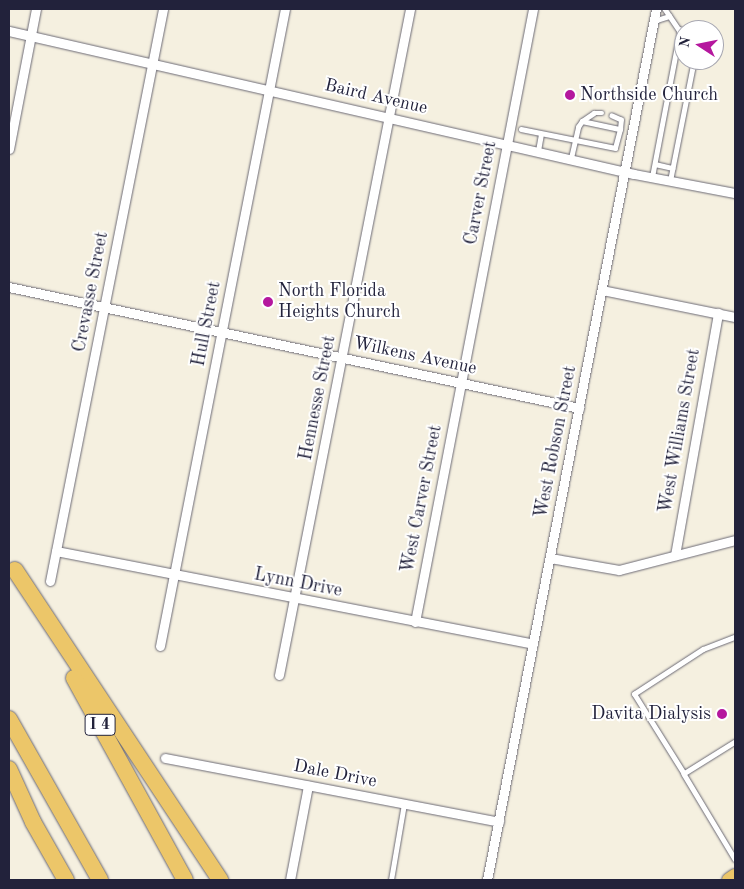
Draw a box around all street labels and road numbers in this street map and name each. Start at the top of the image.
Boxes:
street label: Baird Avenue [322,75,430,119]
street label: Carver Street [460,139,502,247]
street label: Crevasse Street [69,230,113,354]
street label: Hull Street [188,280,226,368]
street label: Wilkens Avenue [351,332,479,380]
street label: Hennesse Street [295,334,341,462]
street label: West Williams Street [655,347,705,515]
street label: West Robson Street [531,364,581,520]
street label: West Carver Street [397,423,447,575]
street label: Lynn Drive [252,564,344,602]
road number: I 4 [84,712,116,738]
street label: Dale Drive [292,755,378,793]

